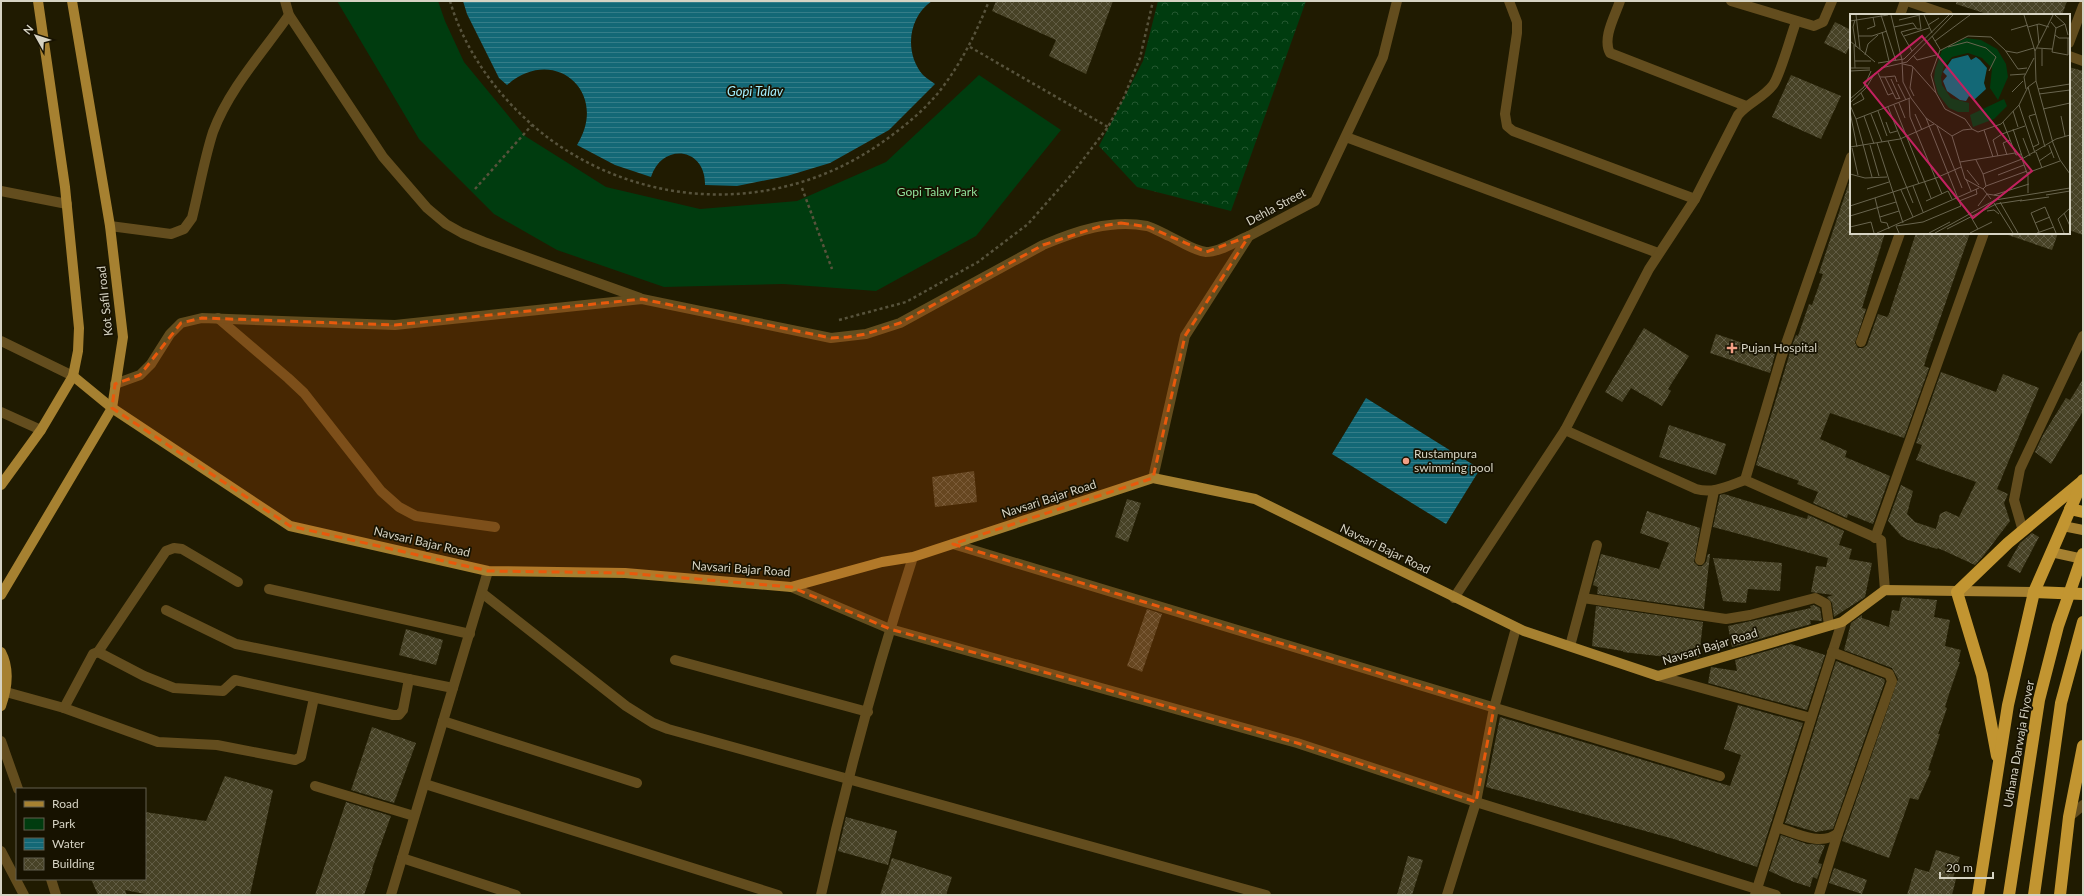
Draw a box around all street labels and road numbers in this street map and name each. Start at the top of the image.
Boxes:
street label: Dehla Street [1243,184,1309,229]
street label: Kot Safil road [93,265,116,337]
street label: Navsari Bajar Road [1000,476,1098,521]
street label: Navsari Bajar Road [1338,520,1433,577]
street label: Navsari Bajar Road [372,523,472,560]
street label: Navsari Bajar Road [691,558,791,579]
street label: Navsari Bajar Road [1660,625,1759,668]
street label: Udhana Darwaja Flyover [2000,678,2037,809]

